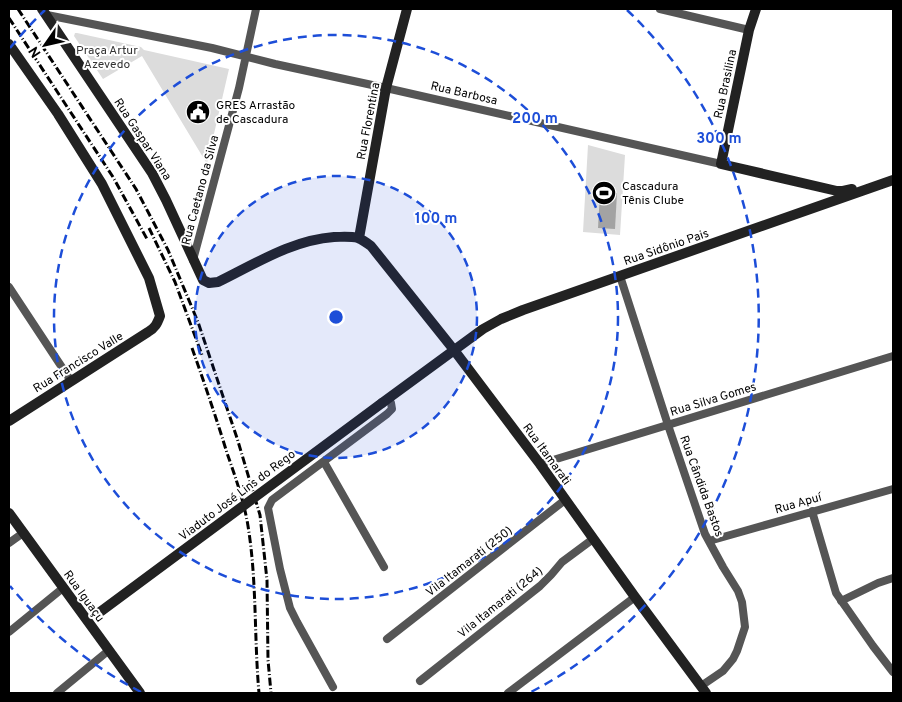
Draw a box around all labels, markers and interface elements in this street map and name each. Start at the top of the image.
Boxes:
north arrow [20,20,70,70]
text: N [26,43,45,60]
park label: Praça Artur Azevedo [76,43,138,73]
street label: Rua Brasilina [711,48,741,120]
street label: Rua Barbosa [429,79,499,109]
street label: Rua Florentina [354,81,384,161]
street label: Rua Gaspar Viana [110,95,175,184]
place label: GRES Arrastão de Cascadura [216,98,296,128]
public building icon: GRES Arrastão de Cascadura [185,99,211,125]
text: 200 m [512,110,558,129]
text: 300 m [696,130,742,149]
street label: Rua Caetano da Silva [179,134,223,247]
place label: Cascadura Tênis Clube [622,179,684,209]
sports icon: Cascadura Tênis Clube [591,180,617,206]
text: 100 m [415,210,457,229]
street label: Rua Sidônio Pais [622,226,711,270]
centre of rings [327,308,345,326]
street label: Rua Francisco Valle [31,329,127,397]
street label: Rua Silva Gomes [668,379,758,421]
street label: Rua Itamarati [518,420,574,489]
street label: Rua Cândida Bastos [675,433,727,539]
street label: Viaduto José Lins do Rego [176,447,299,545]
street label: Rua Apuí [773,489,824,518]
street label: Vila Itamarati (250) [423,523,516,601]
street label: Vila Itamarati (264) [455,564,546,642]
street label: Rua Iguaçu [59,568,107,626]

